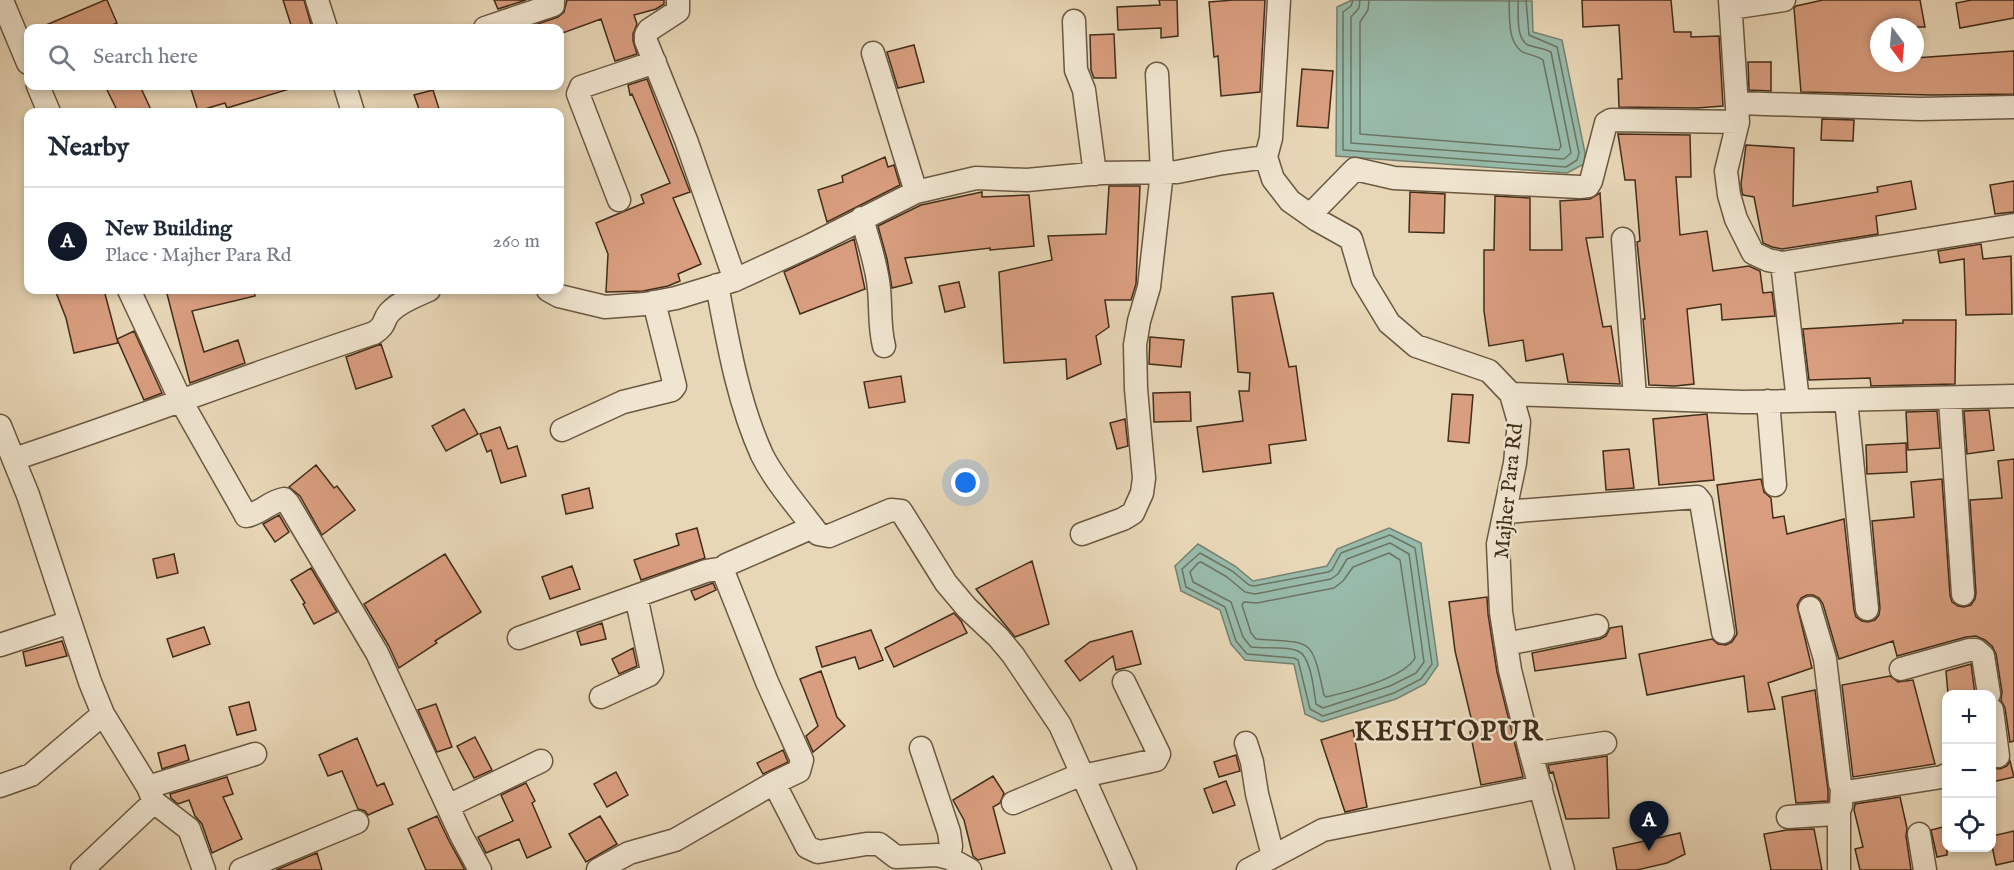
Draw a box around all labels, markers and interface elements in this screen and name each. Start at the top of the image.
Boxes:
north arrow [1870,18,1924,72]
search box [24,24,564,90]
icon: search [45,41,78,74]
text: Search here [93,43,198,71]
text: Nearby [48,131,129,164]
text: New Building [105,215,232,243]
text: A [61,229,74,254]
text: 260 m [493,229,540,254]
text: Place · Majher Para Rd [105,243,291,268]
street label: Majher Para Rd [1489,421,1530,560]
your location [951,468,980,497]
map controls [1942,690,1996,852]
button: + [1942,690,1996,744]
district label: KESHTOPUR [1354,716,1544,750]
button: − [1942,744,1996,798]
button: locate [1942,798,1996,852]
pin: A [1630,802,1668,851]

